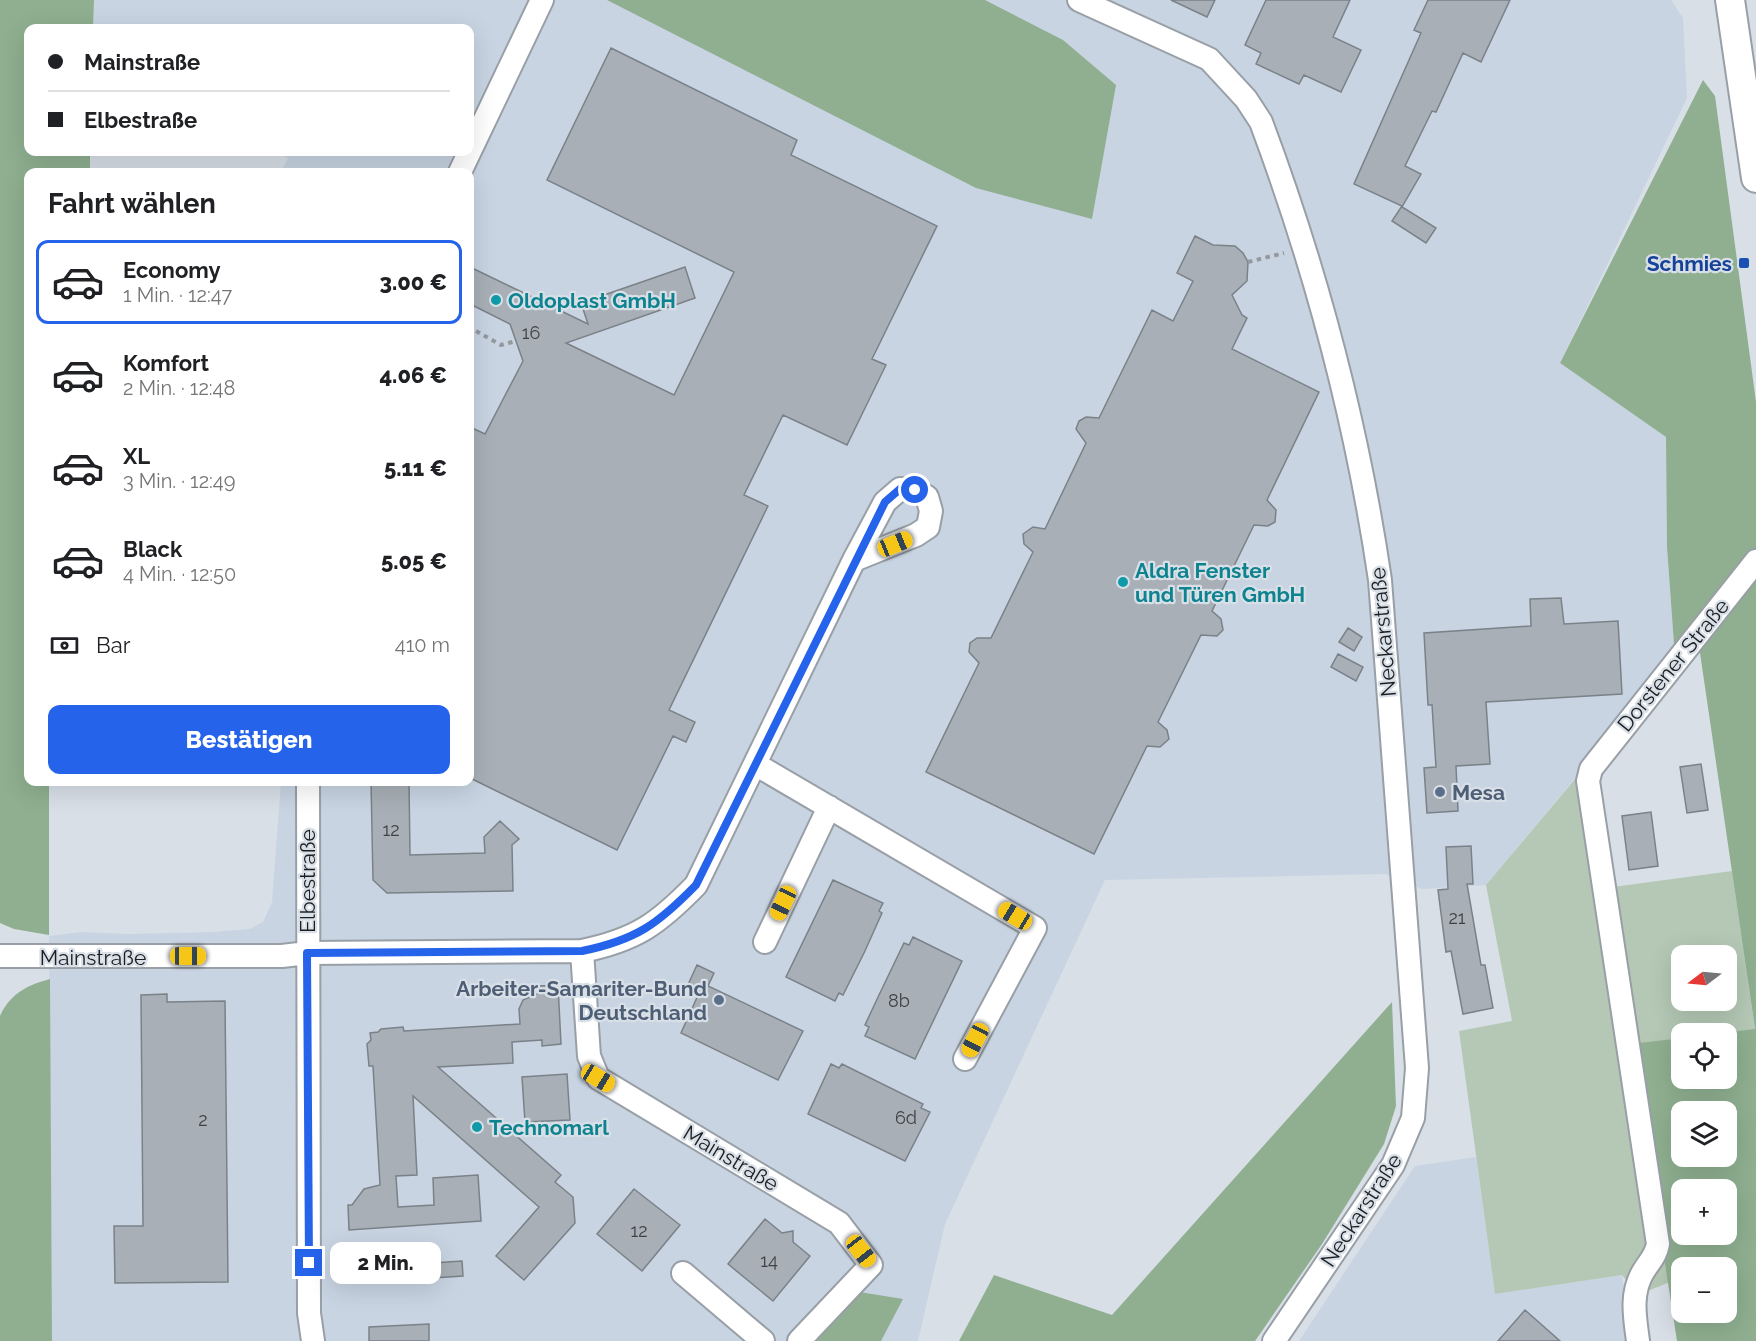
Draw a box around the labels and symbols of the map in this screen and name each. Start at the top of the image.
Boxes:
place label: Schmies [1647,251,1732,276]
marker: Schmies [1737,256,1751,270]
place label: Oldoplast GmbH [508,288,676,313]
marker: Oldoplast GmbH [489,293,503,307]
house number: 16 [522,322,540,343]
route start [901,476,928,503]
car [875,529,915,559]
place label: Aldra Fenster und Türen GmbH [1135,558,1305,607]
street label: Neckarstraße [1365,566,1401,698]
marker: Aldra Fenster und Türen GmbH [1116,575,1130,589]
street label: Dorstener Straße [1612,594,1734,736]
place label: Mesa [1452,780,1505,805]
marker: Mesa [1433,785,1447,799]
house number: 12 [382,819,400,840]
street label: Elbestraße [295,829,320,933]
car [767,883,799,923]
car [995,899,1035,933]
house number: 21 [1448,907,1466,928]
street label: Mainstraße [40,945,146,970]
north arrow [1671,945,1737,1011]
car [170,947,206,965]
place label: Arbeiter-Samariter-Bund Deutschland [456,976,707,1025]
house number: 8b [888,990,910,1011]
marker: Arbeiter-Samariter-Bund Deutschland [712,993,726,1007]
car [959,1020,991,1060]
car [578,1061,618,1095]
house number: 6d [895,1107,917,1128]
house number: 2 [198,1109,208,1130]
place label: Technomarl [489,1115,609,1140]
marker: Technomarl [470,1120,484,1134]
street label: Mainstraße [679,1120,783,1196]
street label: Neckarstraße [1315,1149,1407,1271]
house number: 12 [630,1220,648,1241]
car [843,1231,879,1271]
callout: 2 Min. [330,1242,441,1284]
route end [295,1249,322,1276]
house number: 14 [760,1250,778,1271]

